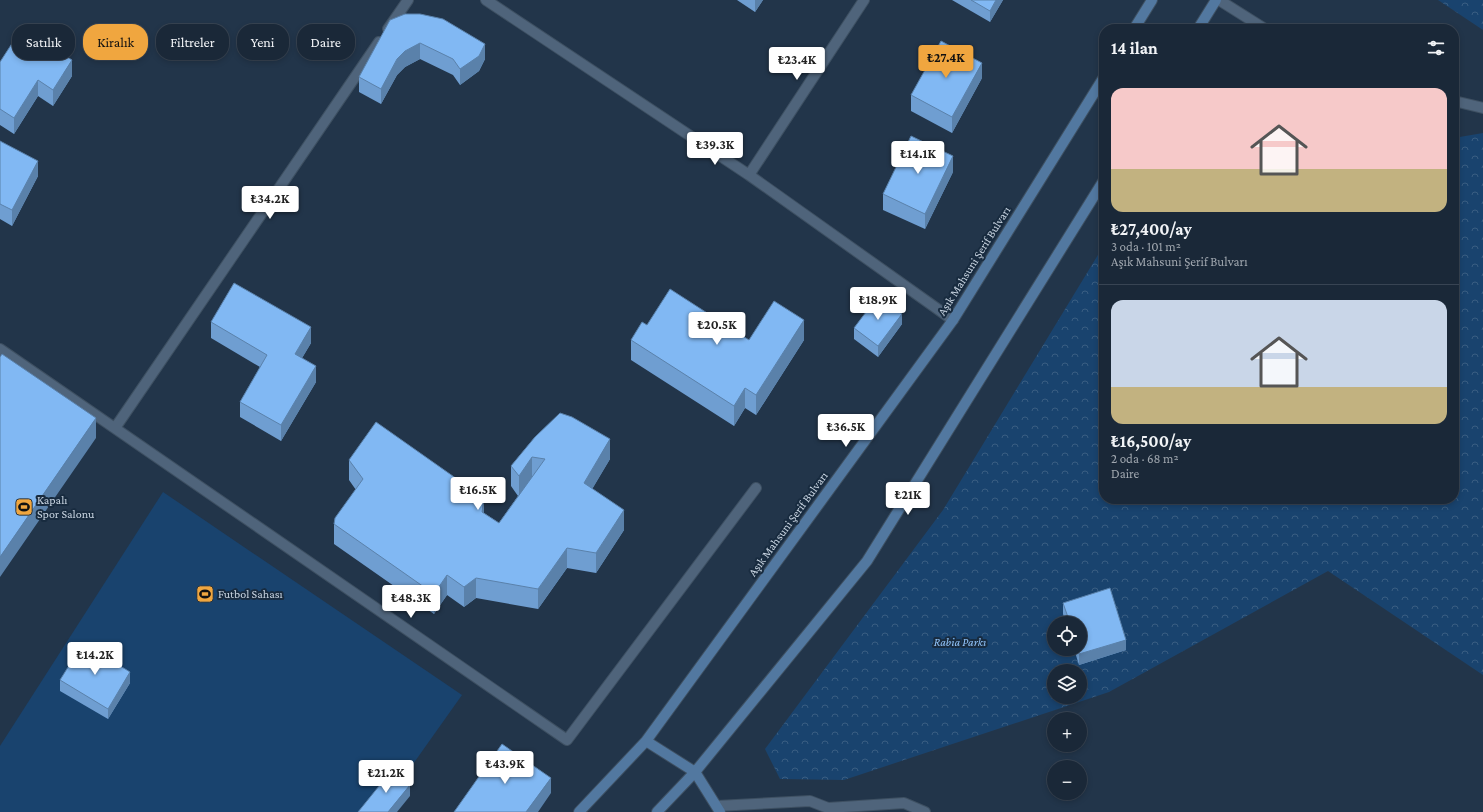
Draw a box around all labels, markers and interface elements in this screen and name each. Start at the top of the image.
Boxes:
chip: Satılık [12,24,75,60]
chip: Kiralık [83,24,148,60]
chip: Filtreler [156,24,229,60]
chip: Yeni [237,24,289,60]
chip: Daire [297,24,355,60]
icon: filters [1425,37,1447,59]
text: 14 ilan [1111,39,1158,58]
pin: ₺27.4K [913,45,979,79]
pin: ₺23.4K [764,47,830,81]
text: ₺27.4K [927,50,965,65]
text: ₺23.4K [778,52,816,67]
icon: home [1243,114,1315,186]
pin: ₺39.3K [682,132,748,166]
text: ₺39.3K [696,137,734,152]
pin: ₺14.1K [885,141,951,175]
text: ₺14.1K [900,146,936,161]
pin: ₺34.2K [237,186,303,220]
text: ₺34.2K [251,191,289,206]
street label: Aşık Mahsuni Şerif Bulvarı [935,204,1013,318]
text: ₺27,400/ay [1111,220,1192,239]
text: 3 oda · 101 m² [1111,239,1181,254]
text: Aşık Mahsuni Şerif Bulvarı [1111,254,1248,269]
pin: ₺18.9K [845,287,911,321]
text: ₺18.9K [859,292,897,307]
pin: ₺20.5K [684,312,750,346]
text: ₺20.5K [697,317,737,332]
icon: home [1243,326,1315,398]
pin: ₺36.5K [813,414,879,448]
text: ₺36.5K [827,419,865,434]
text: ₺16,500/ay [1111,432,1191,451]
text: 2 oda · 68 m² [1111,451,1179,466]
text: Daire [1111,466,1139,481]
street label: Aşık Mahsuni Şerif Bulvarı [745,469,831,579]
pin: ₺16.5K [445,477,511,511]
text: ₺16.5K [460,482,496,497]
pin: ₺21K [884,482,932,516]
text: ₺21K [895,487,921,502]
place label: Kapalı Spor Salonu [37,493,95,521]
sports icon: Kapalı Spor Salonu [14,497,34,517]
sports icon: Futbol Sahası [195,584,215,604]
pin: ₺48.3K [378,585,444,619]
place label: Futbol Sahası [218,587,283,601]
text: ₺48.3K [391,590,431,605]
map controls [1047,616,1087,800]
button: locate [1047,616,1087,656]
park label: Rabia Parkı [934,635,986,649]
pin: ₺14.2K [62,642,128,676]
text: ₺14.2K [76,647,114,662]
button: layers [1047,664,1087,704]
button: + [1047,712,1087,752]
pin: ₺43.9K [472,751,538,785]
text: ₺43.9K [486,756,525,771]
pin: ₺21.2K [353,760,419,794]
button: − [1047,760,1087,800]
text: ₺21.2K [368,765,404,780]

